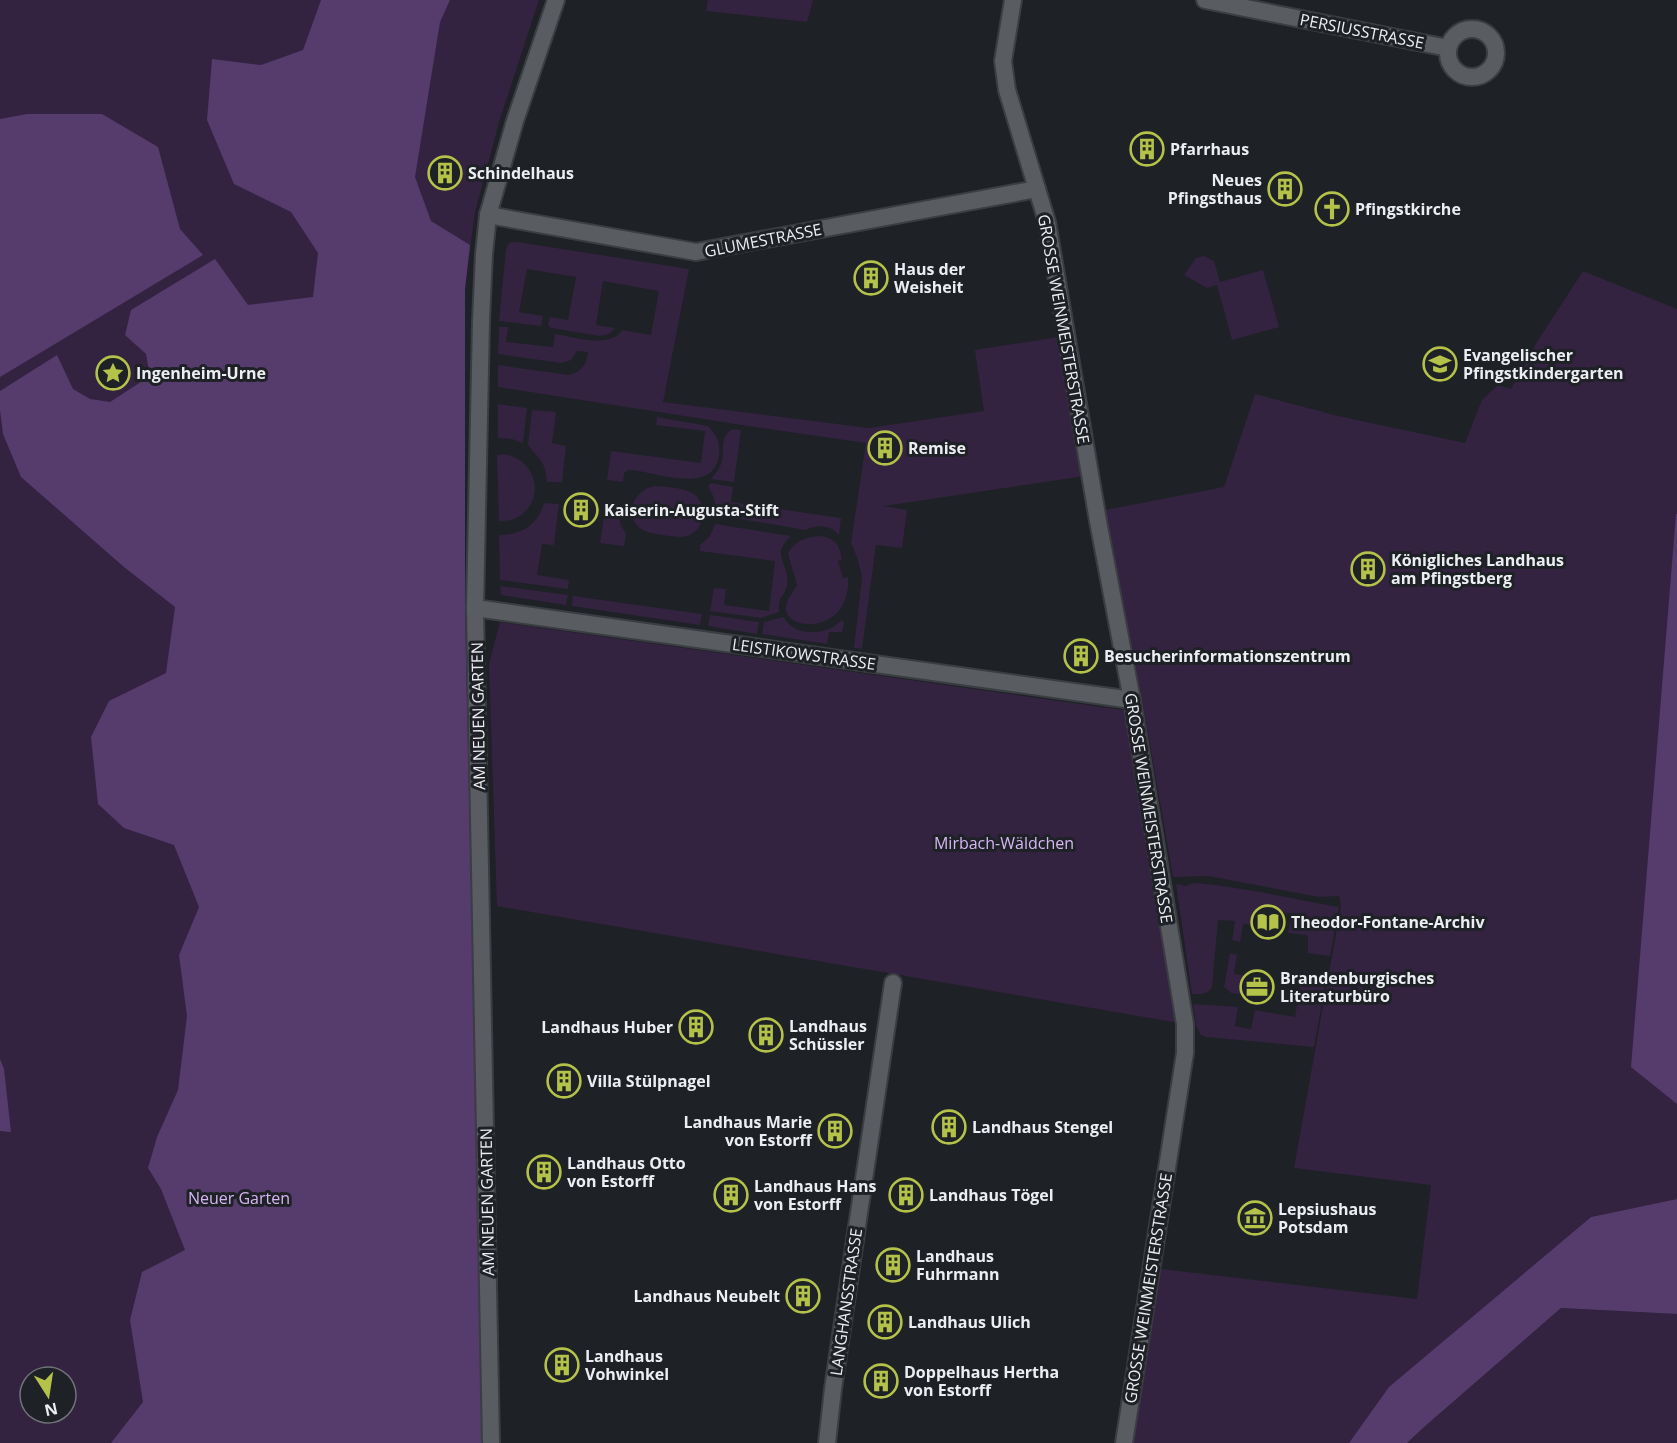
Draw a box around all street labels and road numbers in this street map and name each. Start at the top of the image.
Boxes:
street label: PERSIUSSTRASSE [1298,8,1426,54]
street label: GROSSE WEINMEISTERSTRASSE [1033,212,1095,446]
street label: GLUMESTRASSE [703,218,823,262]
street label: LEISTIKOWSTRASSE [731,633,877,675]
street label: AM NEUEN GARTEN [466,642,490,790]
street label: GROSSE WEINMEISTERSTRASSE [1120,691,1178,925]
street label: AM NEUEN GARTEN [475,1128,499,1276]
street label: GROSSE WEINMEISTERSTRASSE [1119,1171,1177,1405]
street label: LANGHANSSTRASSE [825,1227,867,1377]

